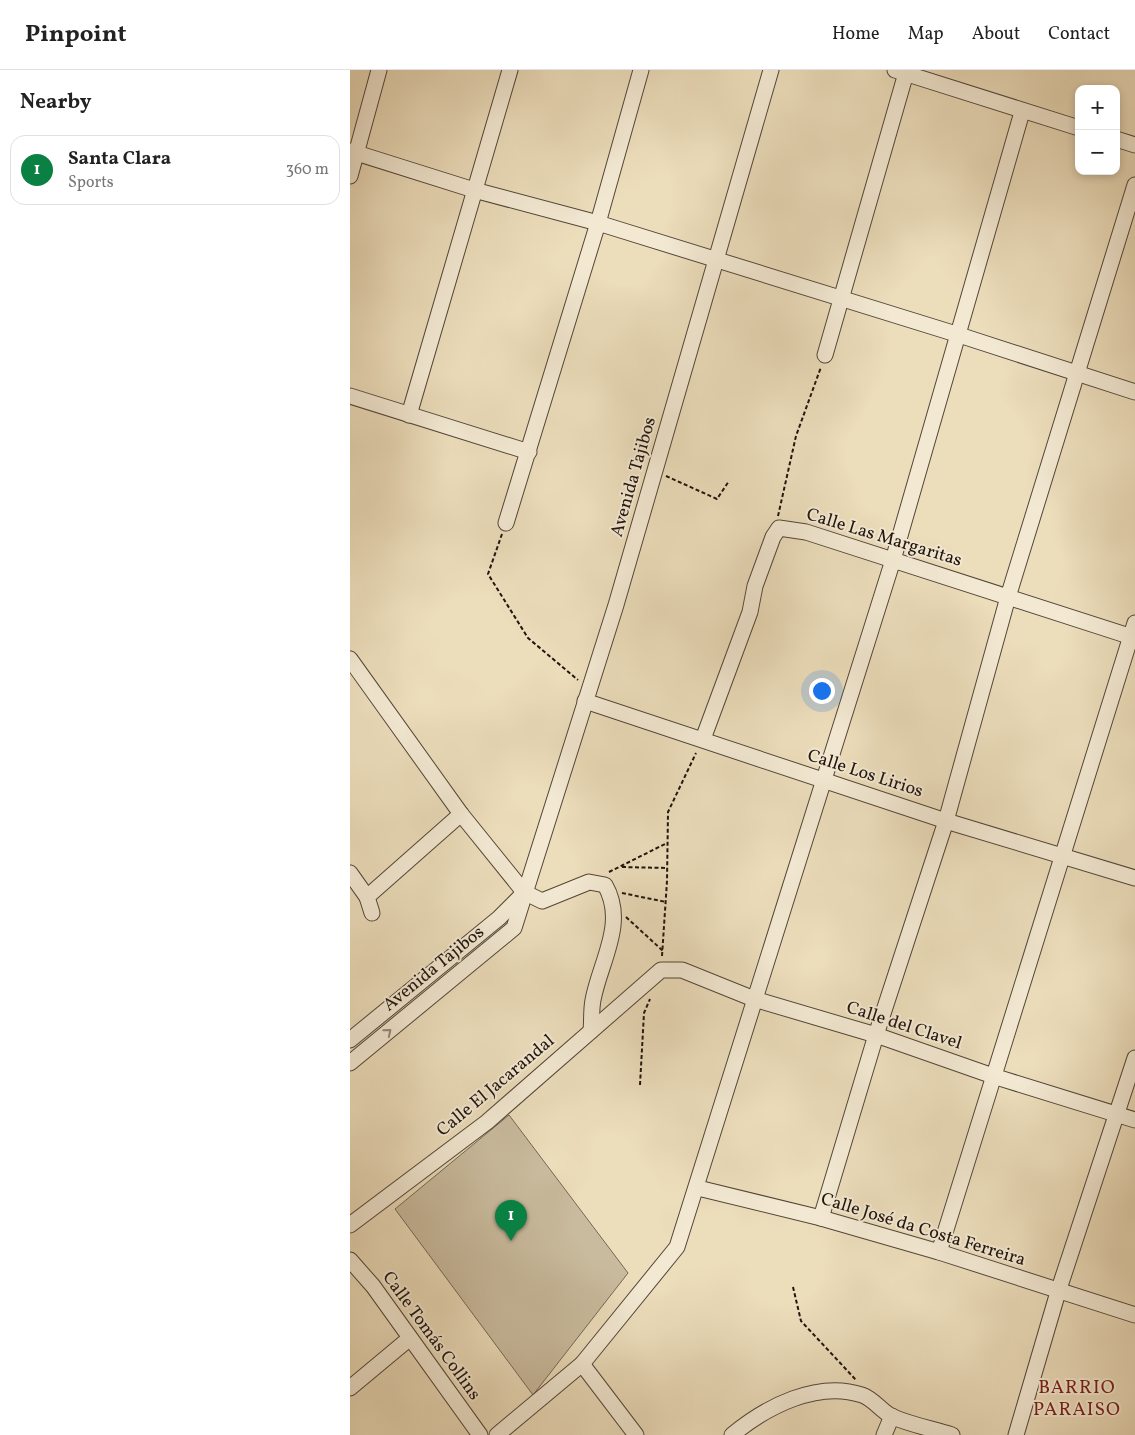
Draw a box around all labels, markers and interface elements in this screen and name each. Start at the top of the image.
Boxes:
text: Pinpoint [25,18,127,52]
text: Home [832,22,880,47]
text: Map [908,22,944,47]
text: About [972,22,1020,47]
text: Contact [1048,22,1110,47]
map controls [1075,85,1120,175]
button: + [1075,85,1120,130]
text: Nearby [20,88,91,117]
button: − [1075,130,1120,175]
text: Santa Clara [68,146,171,172]
text: 1 [34,159,40,181]
text: 360 m [286,159,329,181]
text: Sports [68,172,114,194]
street label: Avenida Tajibos [605,414,663,540]
street label: Calle Las Margaritas [803,502,965,574]
your location [809,678,835,704]
street label: Calle Los Lirios [804,744,926,804]
street label: Avenida Tajibos [378,920,490,1018]
street label: Calle del Clavel [843,996,965,1056]
one-way arrow [382,1029,391,1038]
street label: Calle El Jacarandal [432,1029,560,1143]
street label: Calle José da Costa Ferreira [818,1187,1028,1273]
pin: 1 [495,1200,527,1241]
street label: Calle Tomás Collins [376,1266,486,1406]
district label: BARRIO PARAISO [1033,1375,1121,1423]

